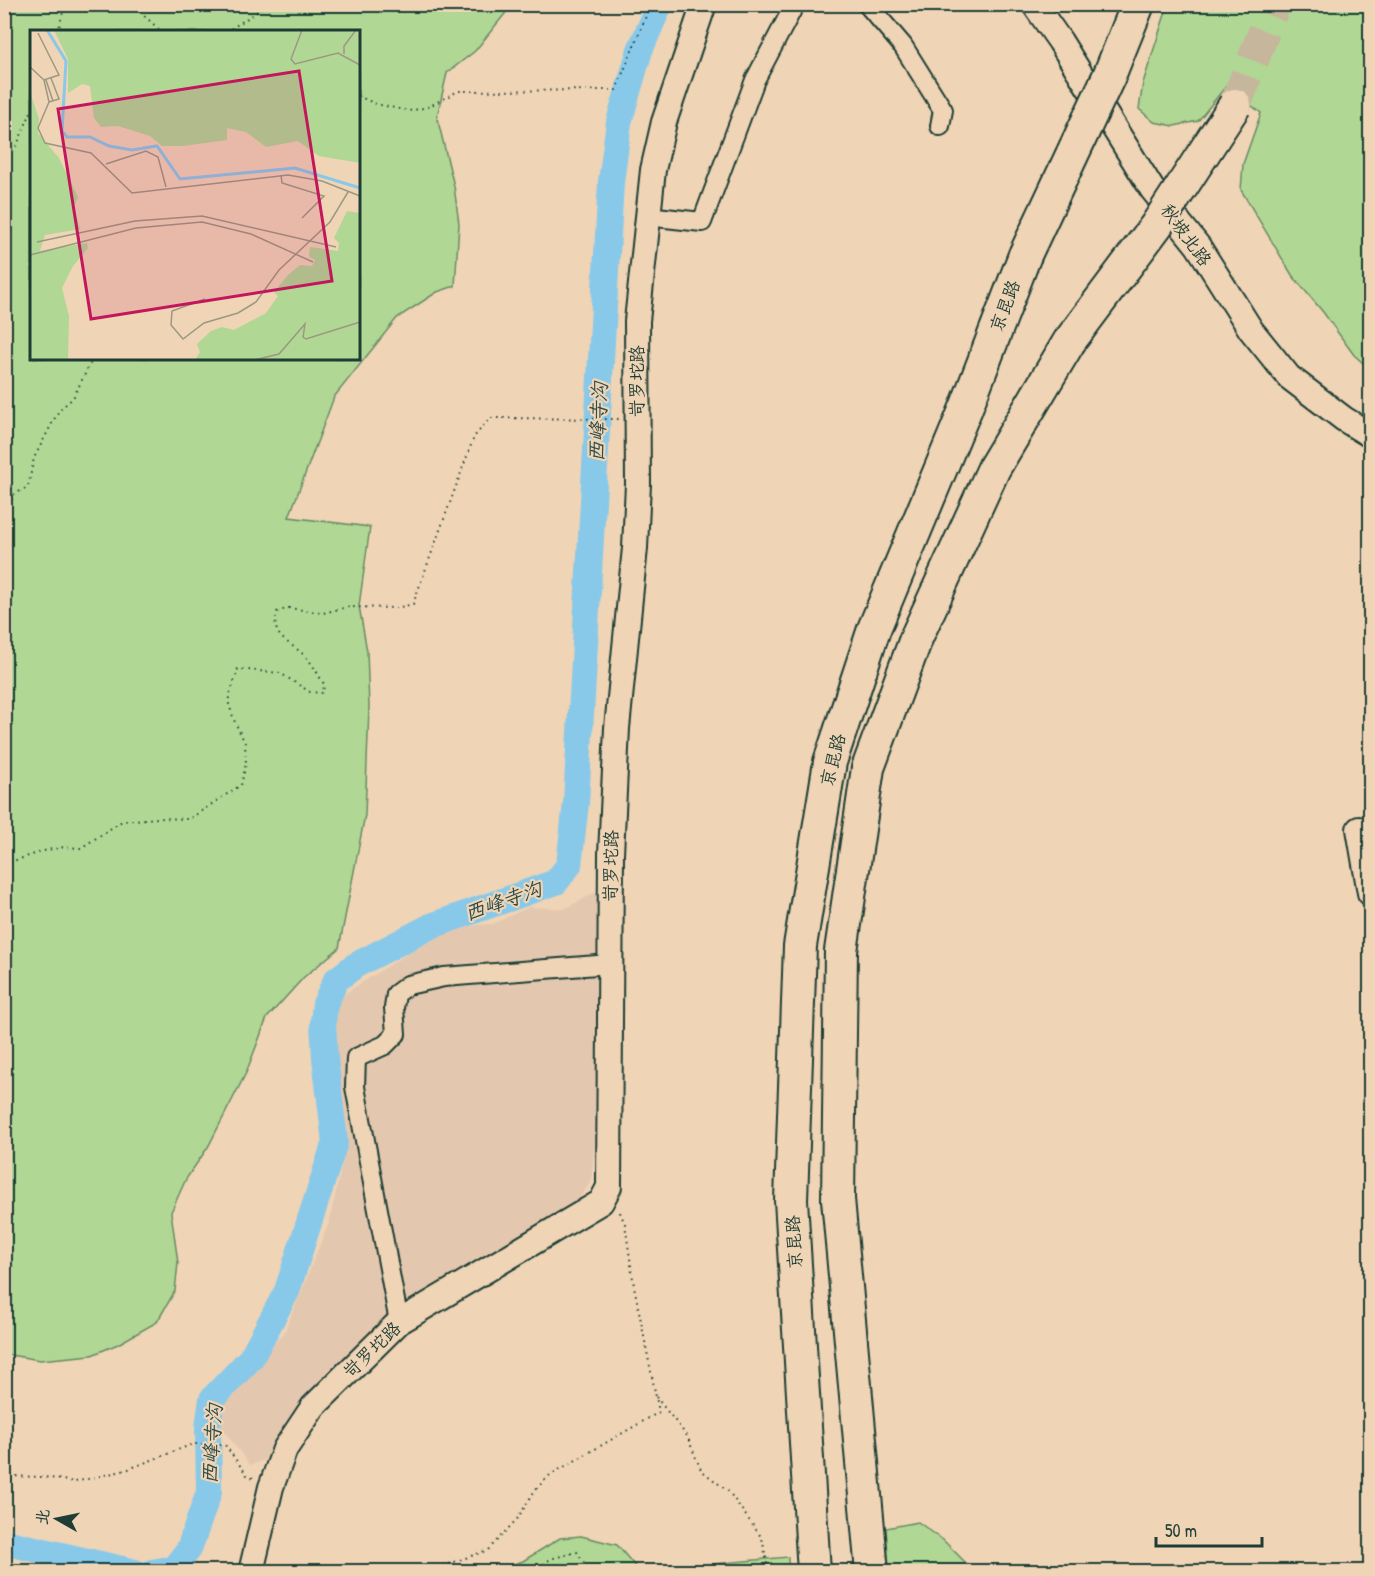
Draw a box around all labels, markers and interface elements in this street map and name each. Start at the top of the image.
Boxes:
inset map [30,30,360,360]
street label: 秋坡北路 [1155,198,1218,271]
street label: 京昆路 [983,276,1026,336]
street label: 岢罗坨路 [624,345,649,417]
water label: 西峰寺沟 [582,379,613,463]
street label: 京昆路 [814,731,851,789]
street label: 岢罗坨路 [597,830,624,902]
water label: 西峰寺沟 [461,874,547,926]
street label: 京昆路 [780,1214,807,1270]
street label: 岢罗坨路 [337,1316,406,1384]
water label: 西峰寺沟 [195,1401,228,1485]
north arrow [27,1489,87,1549]
text: 北 [30,1507,54,1526]
scale bar [1156,1510,1262,1548]
text: 50 m [1165,1518,1197,1543]

